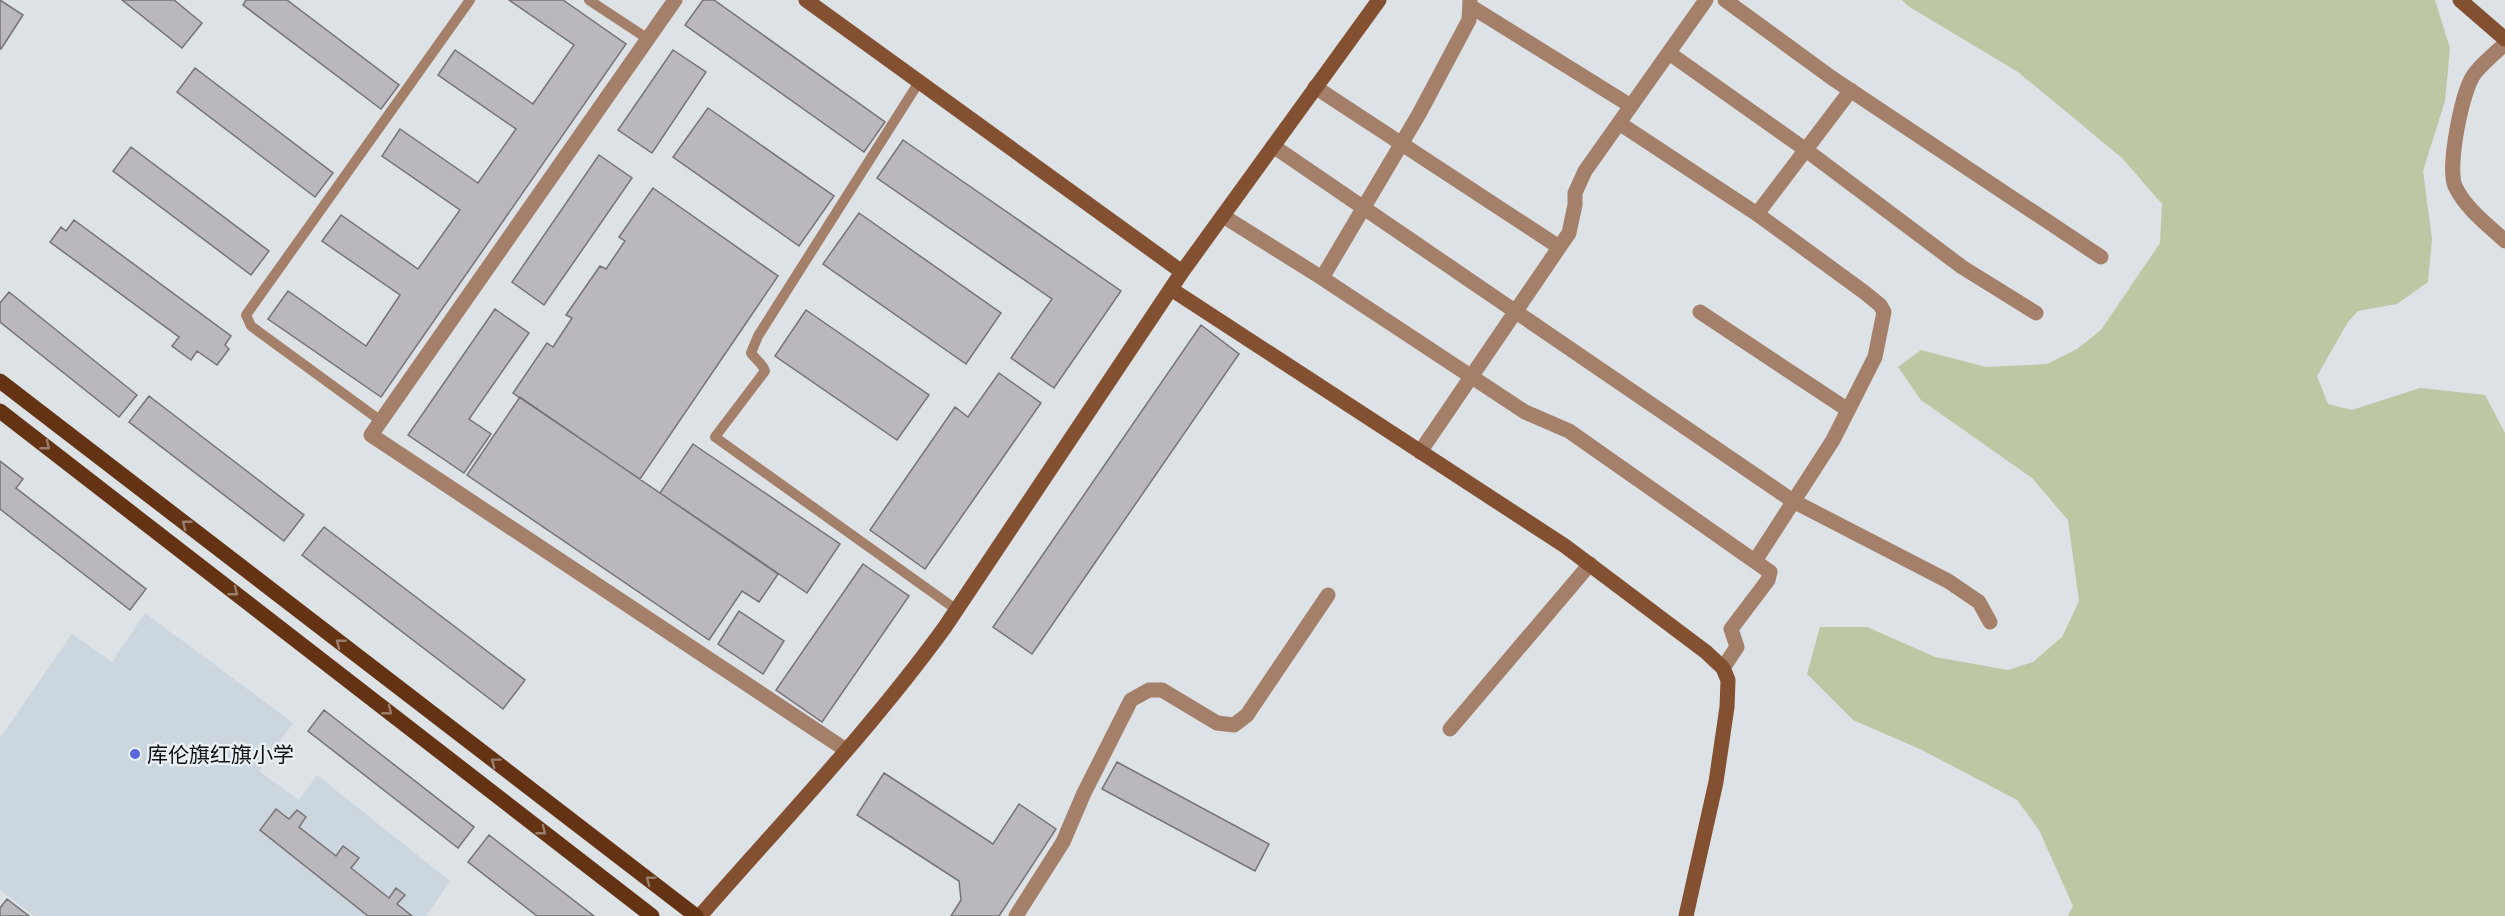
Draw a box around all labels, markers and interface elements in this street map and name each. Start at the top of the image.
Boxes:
one-way arrow [40,439,51,450]
one-way arrow [182,520,193,531]
one-way arrow [227,584,238,595]
one-way arrow [336,639,347,650]
one-way arrow [381,704,392,715]
place label: 库伦旗红旗小学 [147,742,294,767]
marker: 库伦旗红旗小学 [128,747,142,761]
one-way arrow [491,758,502,769]
one-way arrow [535,823,546,834]
one-way arrow [645,877,656,888]

